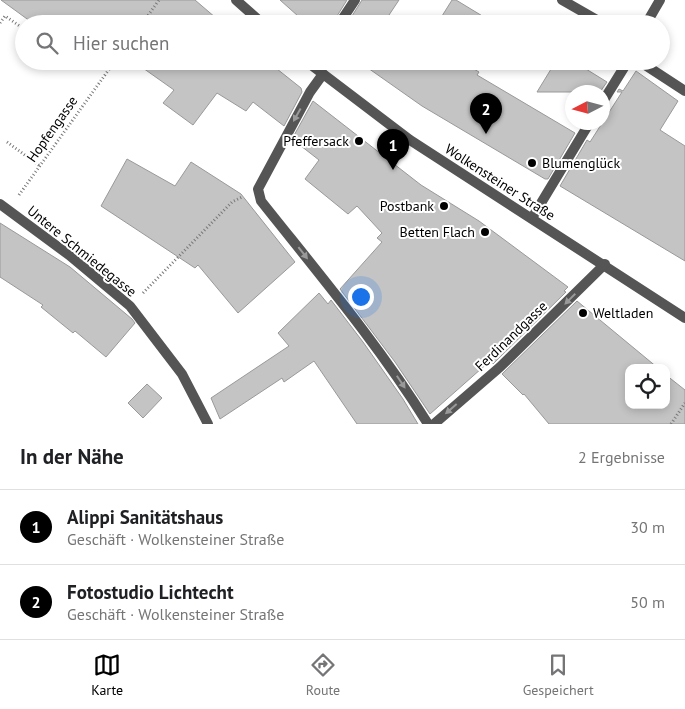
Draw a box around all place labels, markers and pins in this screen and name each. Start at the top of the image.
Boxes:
pin: 2 [470,93,502,134]
pin: 1 [377,129,409,170]
place label: Pfeffersack [283,132,349,150]
marker: Pfeffersack [353,135,365,147]
place label: Blumenglück [542,154,620,172]
marker: Blumenglück [526,157,538,169]
place label: Postbank [380,197,434,215]
marker: Postbank [438,200,450,212]
place label: Betten Flach [400,223,475,241]
marker: Betten Flach [479,226,491,238]
place label: Weltladen [593,304,653,322]
marker: Weltladen [577,307,589,319]

